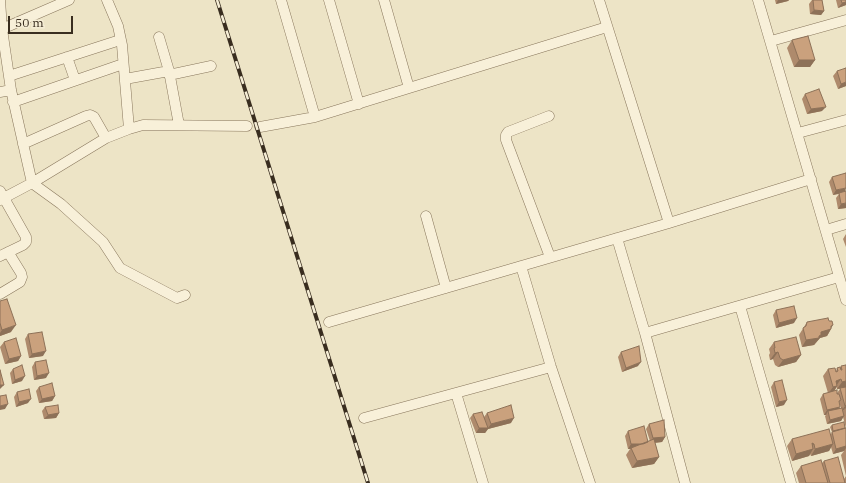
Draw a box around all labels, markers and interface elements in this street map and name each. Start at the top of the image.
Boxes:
scale bar [10,8,75,34]
text: 50 m [15,15,44,30]

